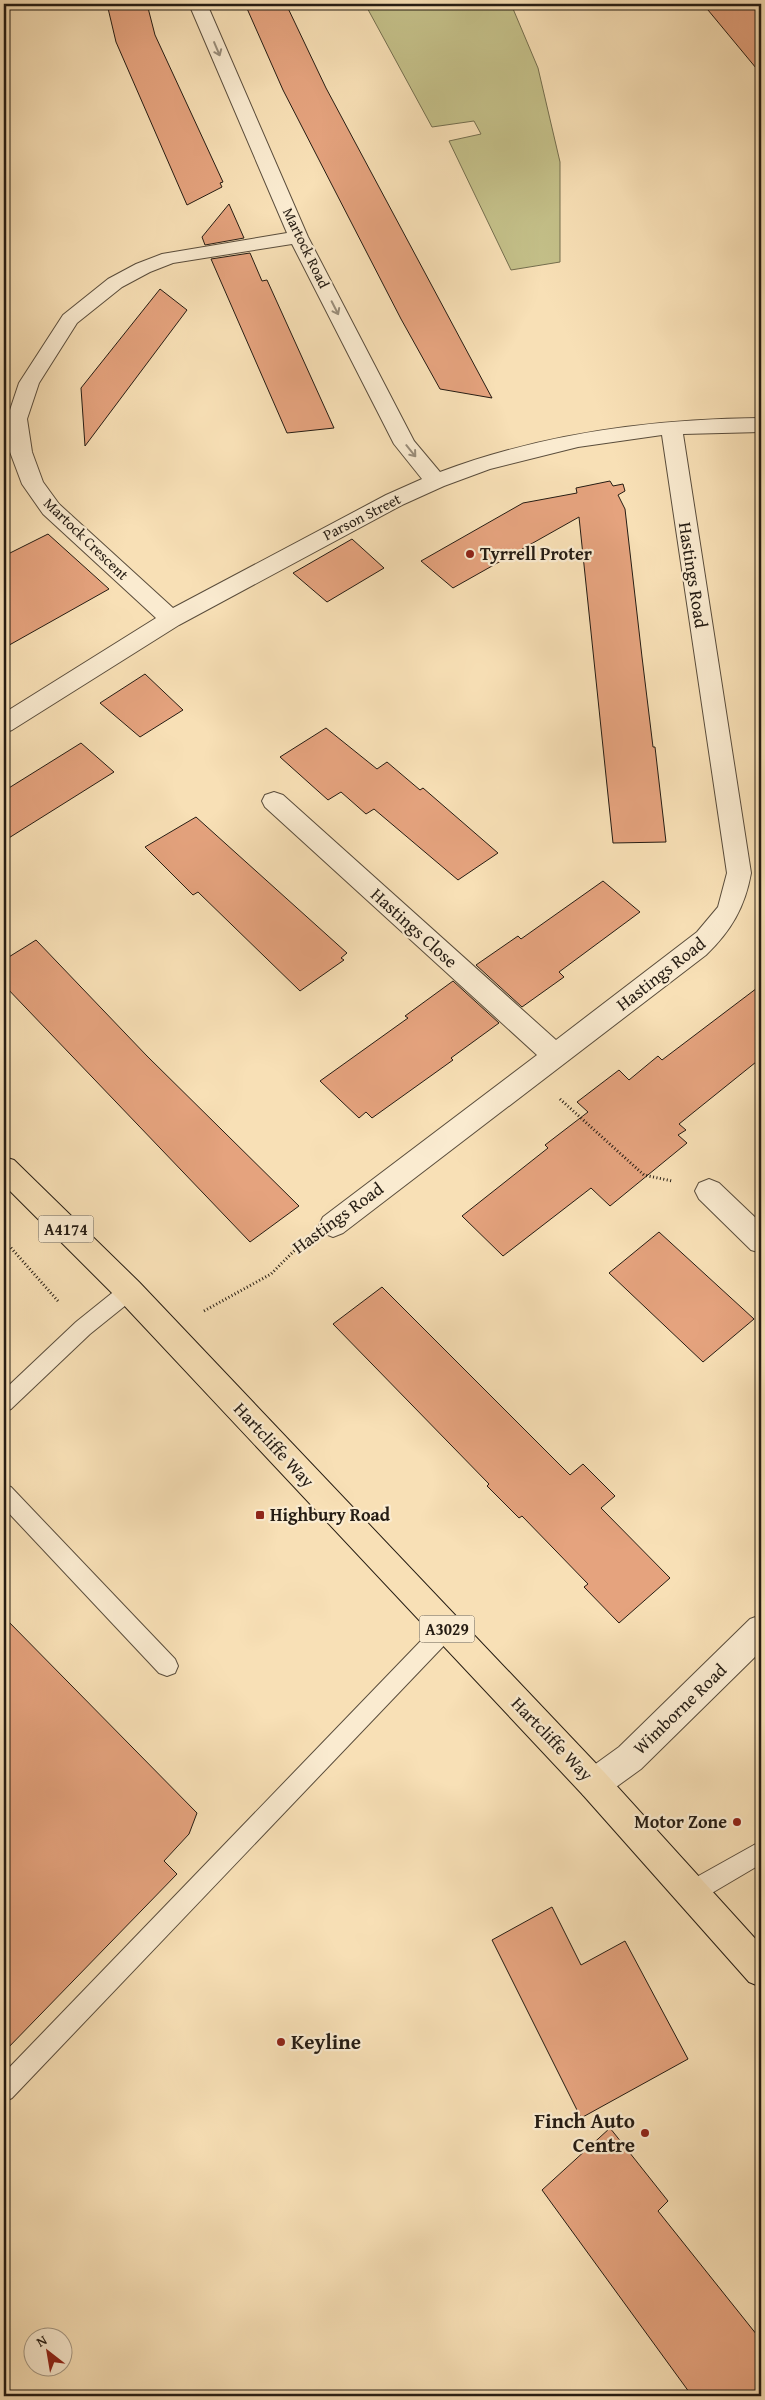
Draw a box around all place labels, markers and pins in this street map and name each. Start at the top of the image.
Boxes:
place label: Tyrrell Proter [480,540,593,567]
marker: Tyrrell Proter [464,548,476,560]
place label: Highbury Road [270,1501,391,1528]
marker: Highbury Road [254,1509,266,1521]
place label: Motor Zone [634,1808,727,1835]
marker: Motor Zone [731,1816,743,1828]
place label: Keyline [291,2026,361,2057]
marker: Keyline [275,2036,287,2048]
place label: Finch Auto Centre [534,2105,635,2160]
marker: Finch Auto Centre [639,2127,651,2139]

